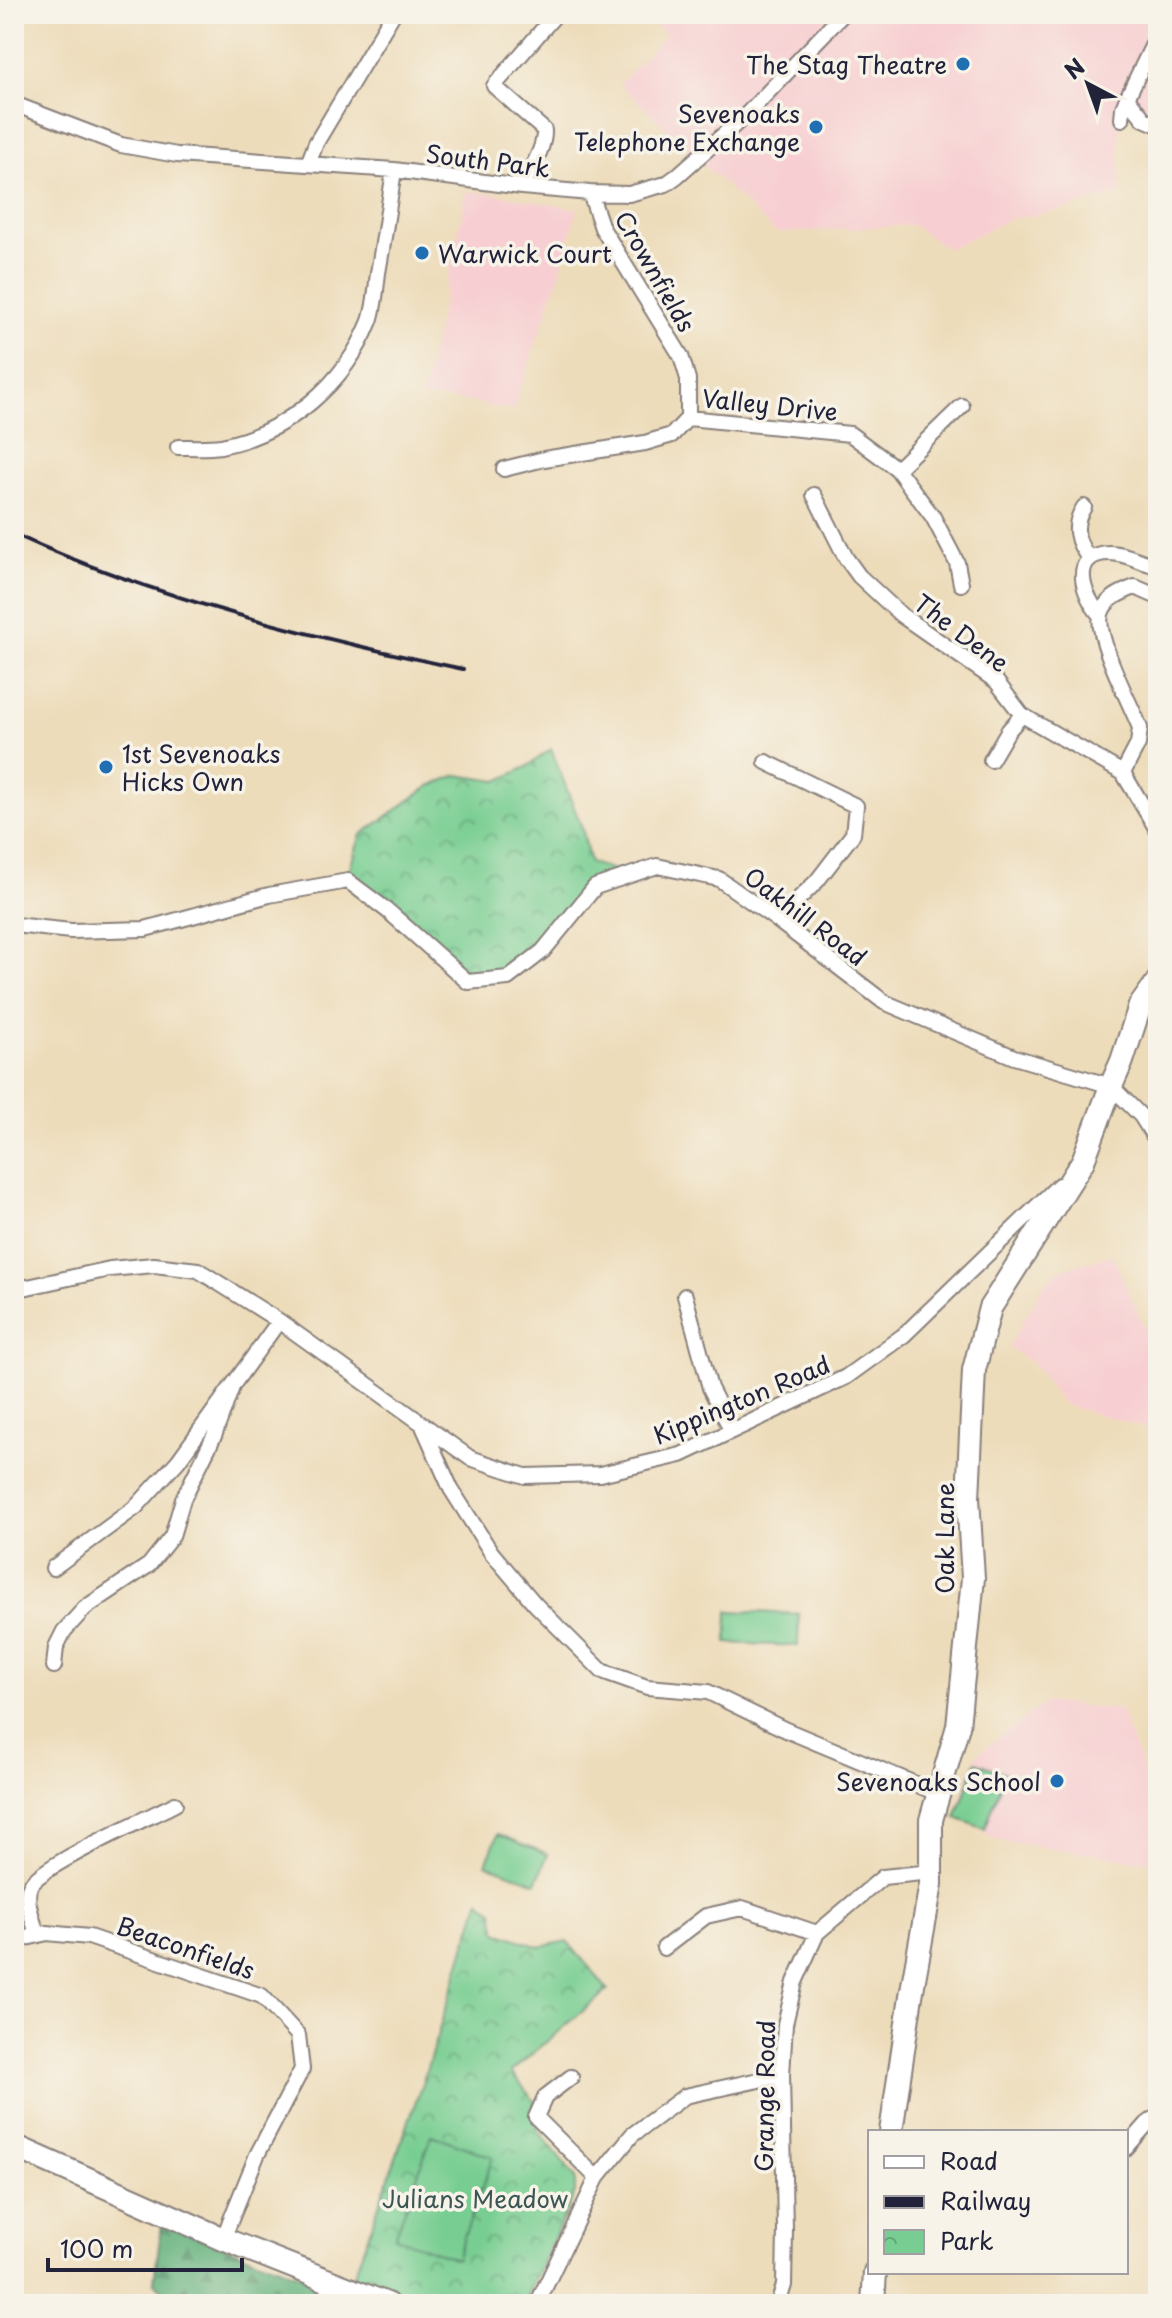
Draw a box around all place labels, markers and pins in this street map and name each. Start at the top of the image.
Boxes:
place label: The Stag Theatre [746,46,947,82]
marker: The Stag Theatre [954,55,972,73]
place label: Sevenoaks Telephone Exchange [574,95,800,159]
marker: Sevenoaks Telephone Exchange [807,118,825,136]
place label: Warwick Court [438,235,612,271]
marker: Warwick Court [413,244,431,262]
place label: 1st Sevenoaks Hicks Own [122,735,281,799]
marker: 1st Sevenoaks Hicks Own [97,758,115,776]
place label: Sevenoaks School [836,1763,1041,1799]
marker: Sevenoaks School [1048,1772,1066,1790]

